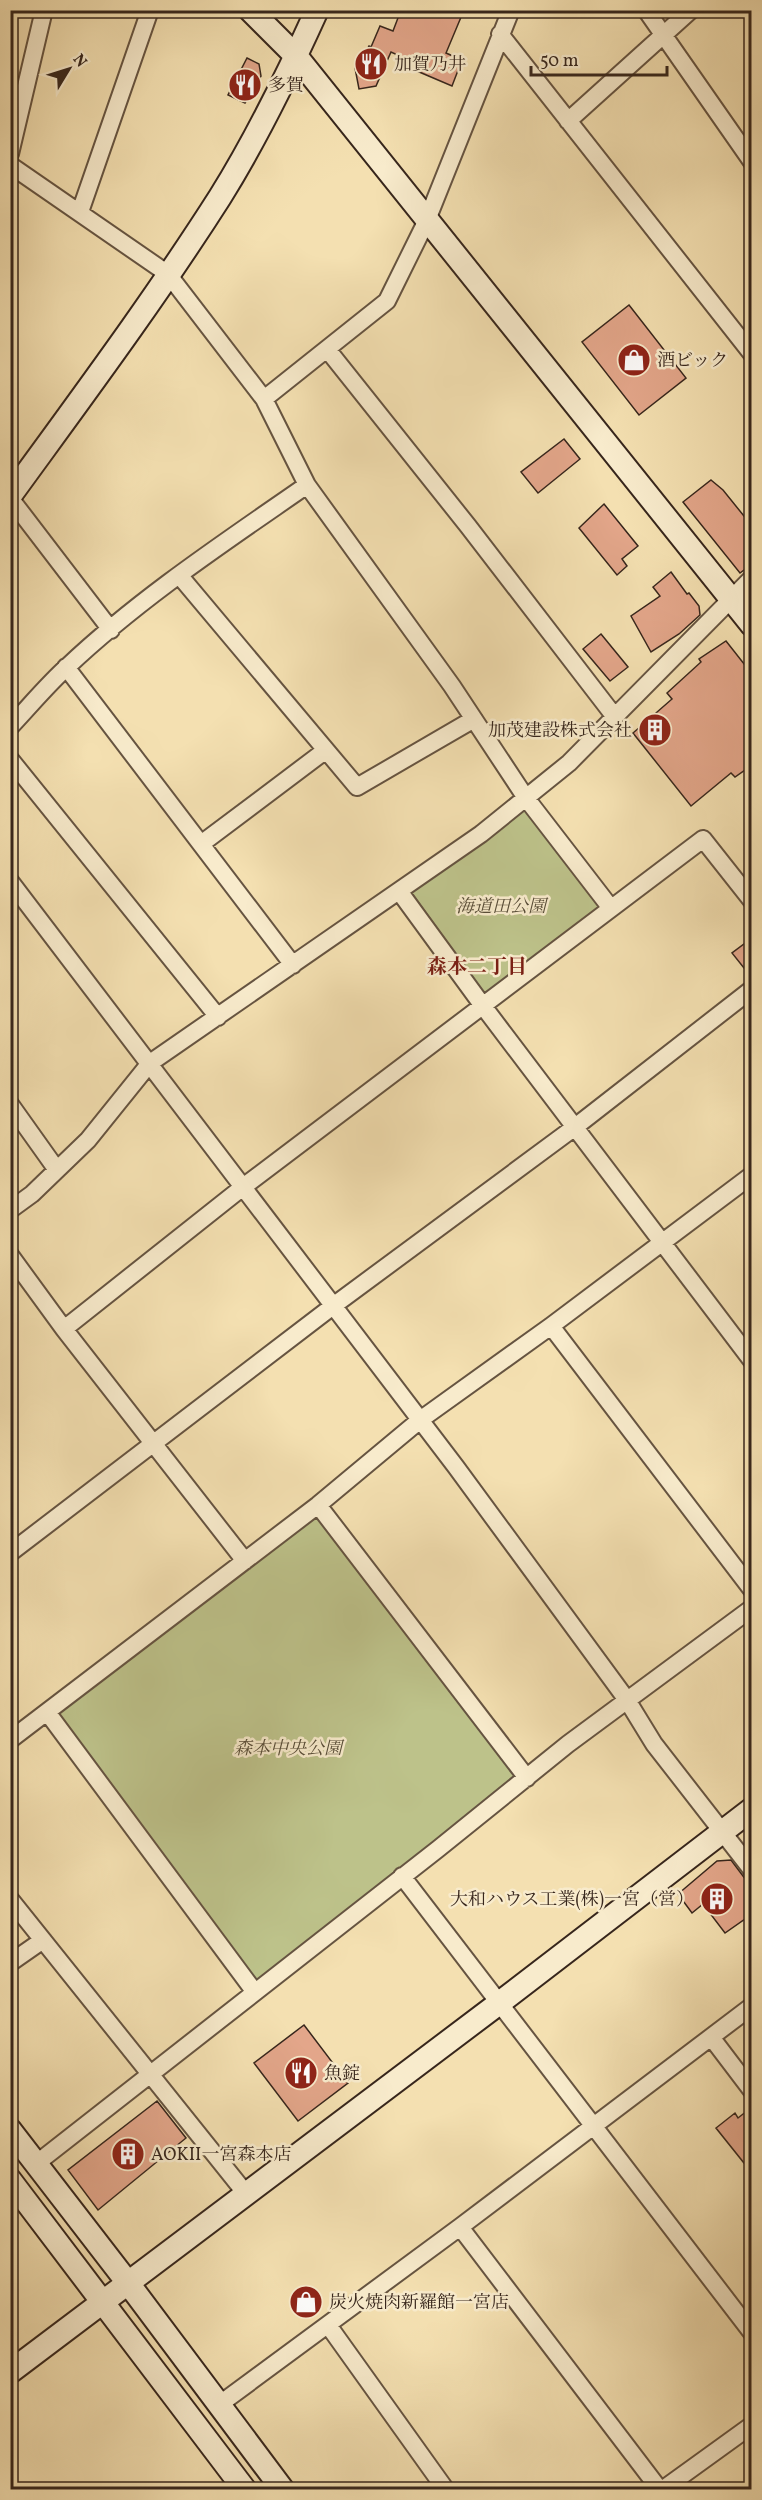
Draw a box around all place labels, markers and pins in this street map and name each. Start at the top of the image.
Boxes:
restaurant icon: 加賀乃井 [353,46,389,82]
place label: 加賀乃井 [394,53,466,78]
restaurant icon: 多賀 [227,67,263,103]
place label: 多賀 [268,74,304,99]
shop icon: 酒ビック [616,342,652,378]
place label: 酒ビック [657,349,728,374]
building icon: 加茂建設株式会社 [637,712,673,748]
place label: 加茂建設株式会社 [488,719,632,744]
building icon: 大和ハウス工業(株)一宮（営） [699,1881,735,1917]
place label: 大和ハウス工業(株)一宮（営） [450,1888,694,1913]
restaurant icon: 魚錠 [283,2055,319,2091]
place label: 魚錠 [324,2062,360,2087]
building icon: AOKII一宮森本店 [110,2136,146,2172]
place label: AOKII一宮森本店 [151,2143,291,2168]
shop icon: 炭火焼肉新羅館一宮店 [288,2284,324,2320]
place label: 炭火焼肉新羅館一宮店 [329,2291,509,2316]

